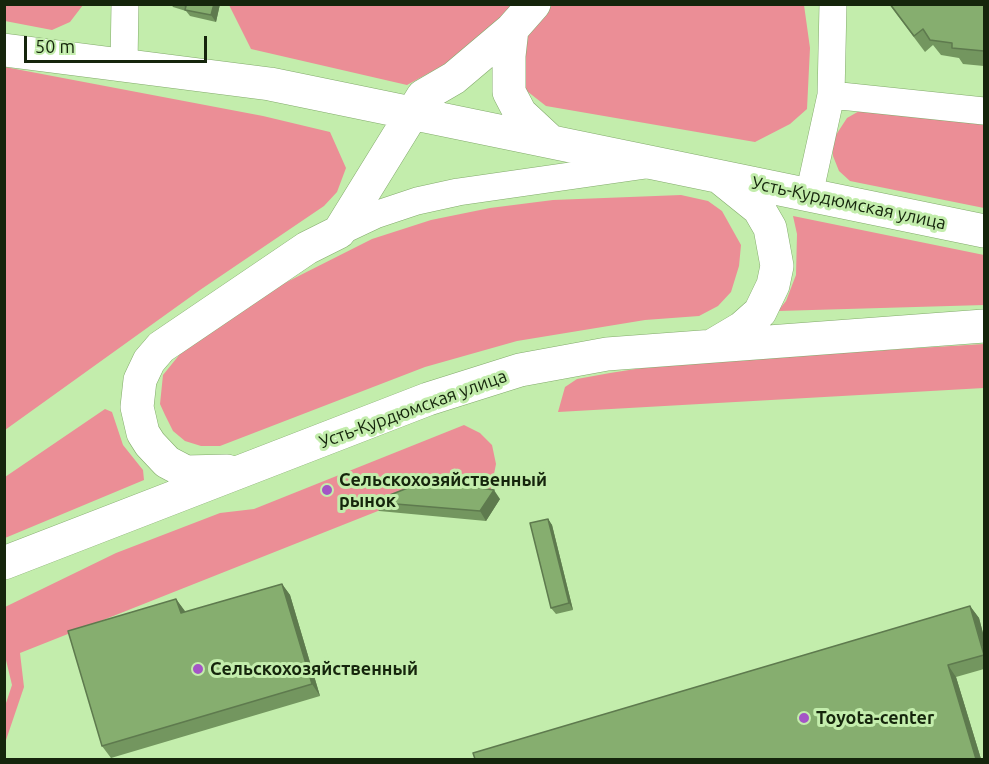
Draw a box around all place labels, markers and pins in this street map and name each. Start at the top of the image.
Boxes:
place label: Сельскохозяйственный рынок [339,469,547,512]
marker: Сельскохозяйственный рынок [320,483,334,497]
place label: Сельскохозяйственный [210,658,418,680]
marker: Сельскохозяйственный [191,662,205,676]
place label: Toyota-center [816,707,934,729]
marker: Toyota-center [797,711,811,725]

